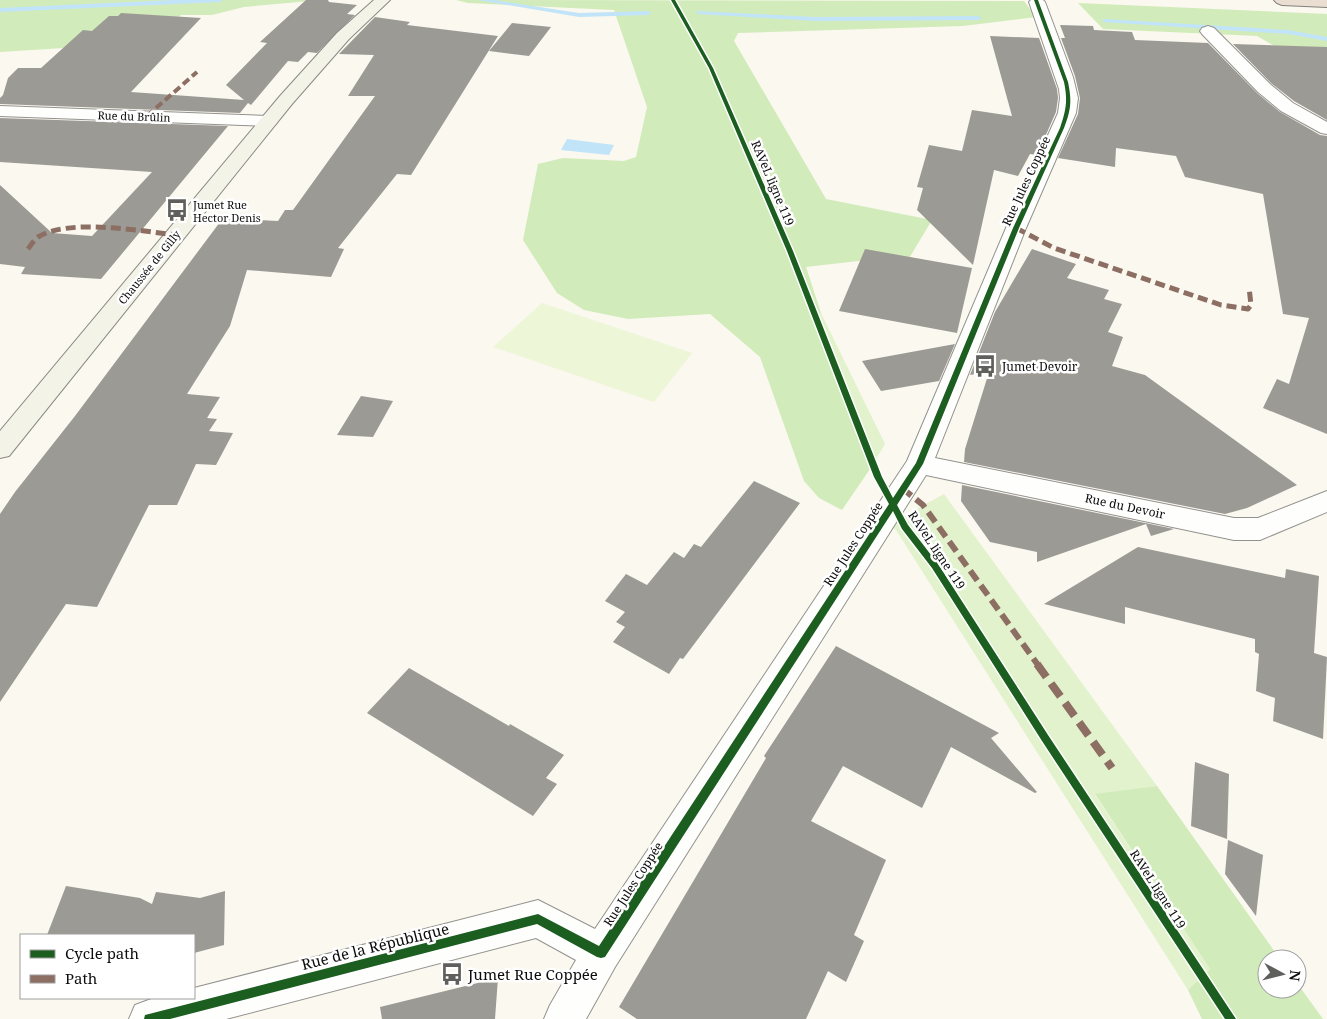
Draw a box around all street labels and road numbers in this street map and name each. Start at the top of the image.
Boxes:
street label: Rue du Brûlin [97,107,171,125]
street label: Rue Jules Coppée [998,133,1054,229]
street label: RAVeL ligne 119 [747,138,799,228]
street label: Chaussée de Gilly [114,226,184,307]
street label: Rue du Devoir [1083,489,1167,523]
street label: Rue Jules Coppée [819,498,887,590]
street label: RAVeL ligne 119 [904,507,970,593]
street label: Rue Jules Coppée [599,838,667,930]
street label: RAVeL ligne 119 [1126,846,1190,932]
street label: Rue de la République [299,918,451,974]

